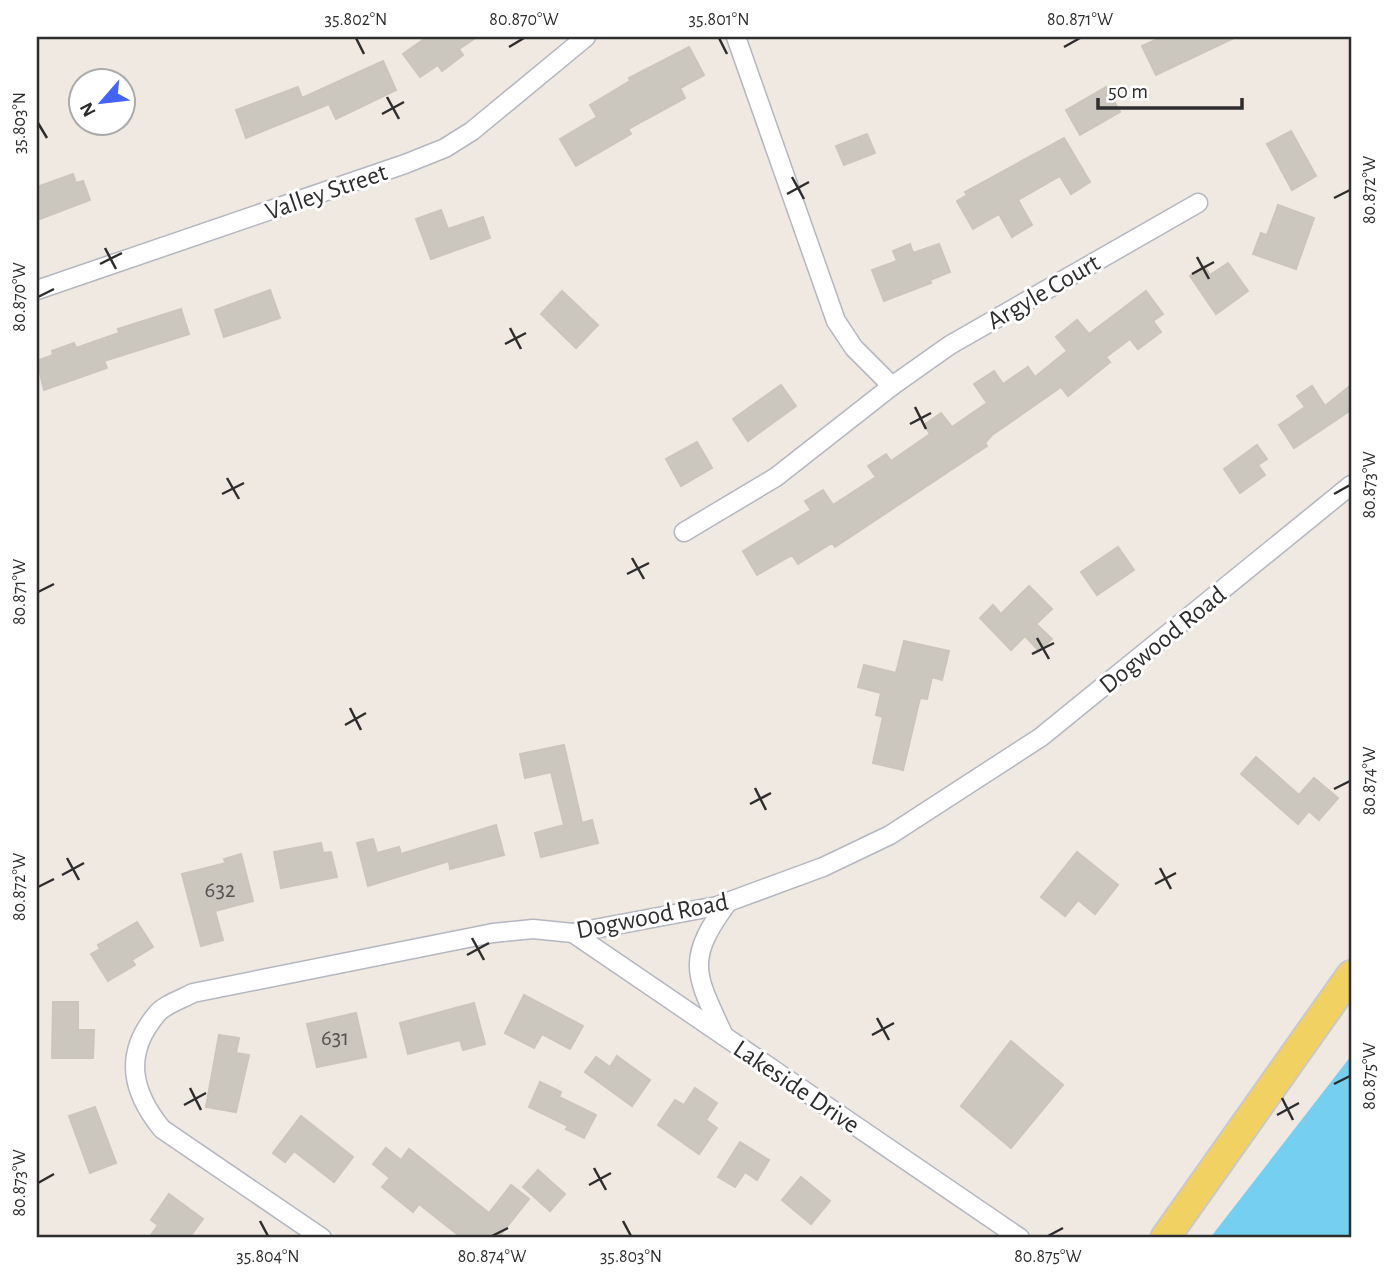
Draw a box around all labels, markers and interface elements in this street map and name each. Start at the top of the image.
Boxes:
text: 35.802°N [325,11,387,29]
text: 80.870°W [489,11,559,29]
text: 35.801°N [689,11,749,29]
text: 80.871°W [1047,11,1113,29]
north arrow [66,66,136,136]
scale bar [1098,66,1241,110]
text: 50 m [1108,81,1148,102]
text: 35.803°N [11,92,29,154]
text: N [77,99,100,120]
text: 80.872°W [1361,156,1379,224]
street label: Valley Street [262,159,390,225]
street label: Argyle Court [983,249,1104,334]
text: 80.870°W [11,262,29,332]
text: 80.873°W [1361,451,1379,519]
text: 80.871°W [11,559,29,625]
street label: Dogwood Road [1094,581,1231,698]
text: 80.874°W [1361,747,1379,815]
text: 80.872°W [11,853,29,921]
house number: 632 [205,879,235,902]
street label: Dogwood Road [574,888,730,943]
house number: 631 [321,1027,349,1050]
street label: Lakeside Drive [729,1035,864,1138]
text: 80.875°W [1361,1042,1379,1110]
text: 80.873°W [11,1149,29,1217]
text: 35.804°N [236,1248,300,1266]
text: 80.874°W [458,1248,526,1266]
text: 35.803°N [600,1248,662,1266]
text: 80.875°W [1014,1248,1082,1266]

